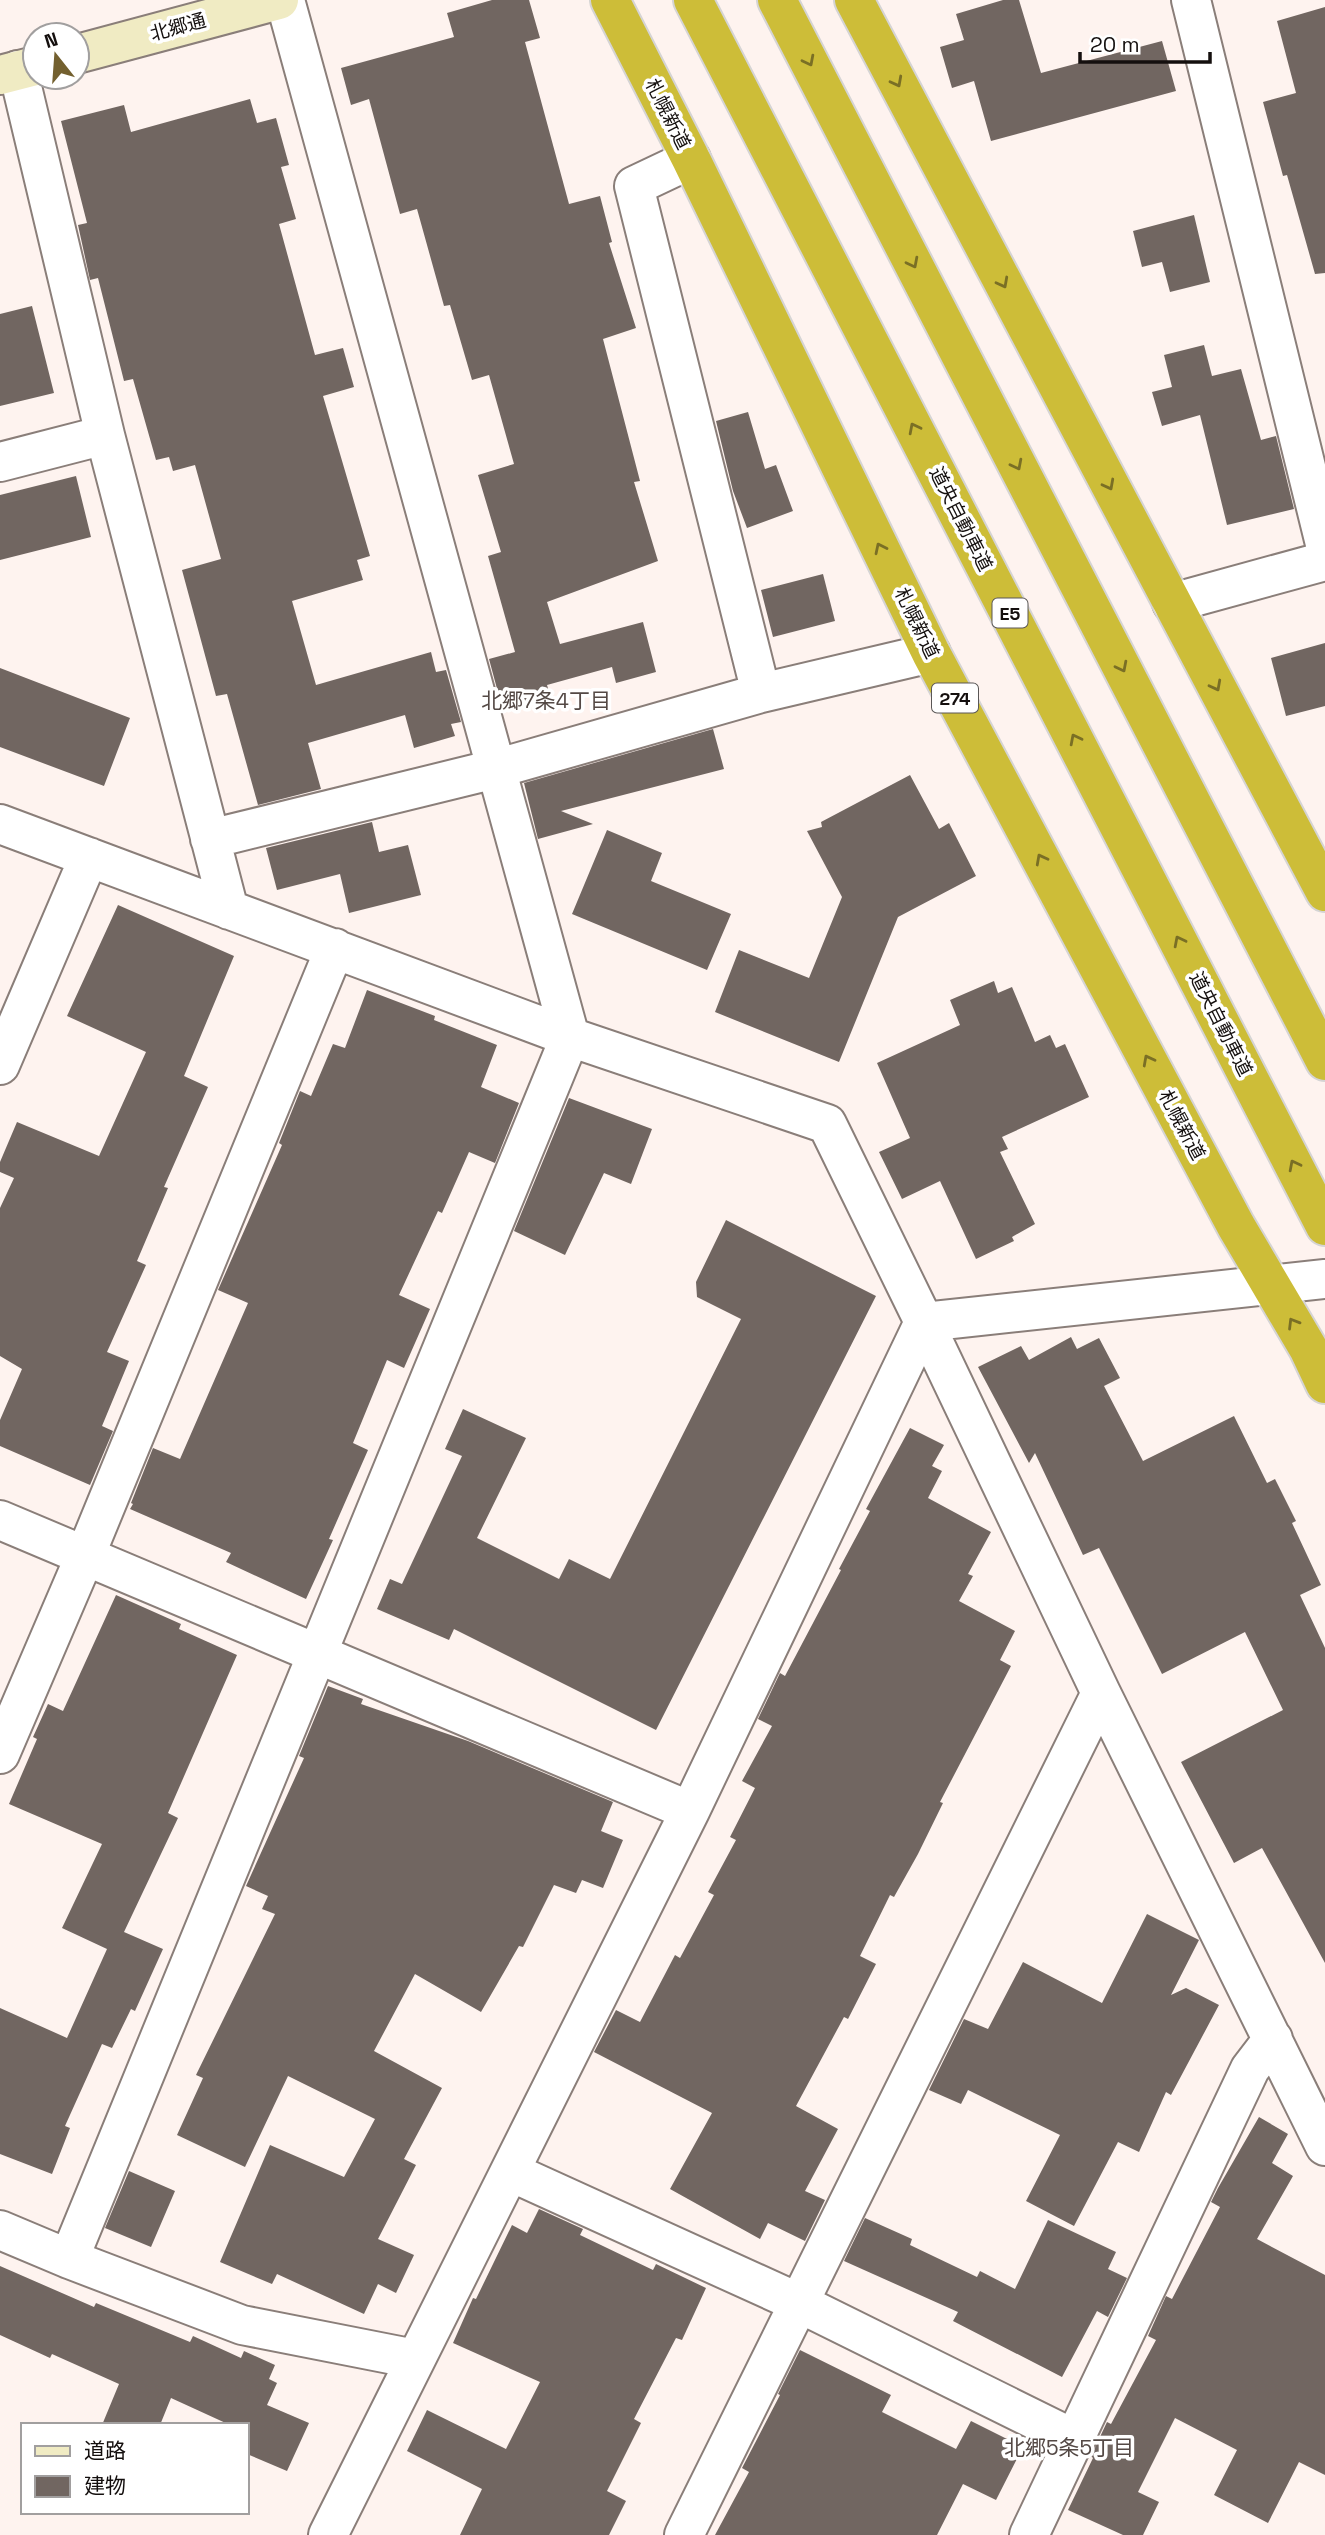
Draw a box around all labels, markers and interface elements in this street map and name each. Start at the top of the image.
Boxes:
street label: 北郷通 [147,8,209,46]
north arrow [21,21,91,91]
scale bar [1080,21,1210,65]
text: N [41,26,61,54]
text: 20 m [1090,31,1140,58]
one-way arrow [800,54,814,66]
street label: 札幌新道 [640,74,696,154]
one-way arrow [889,75,903,87]
one-way arrow [904,256,918,268]
one-way arrow [995,276,1009,288]
one-way arrow [909,423,922,435]
one-way arrow [1009,458,1023,470]
street label: 道央自動車道 [924,463,998,575]
one-way arrow [1101,477,1115,490]
one-way arrow [874,543,888,555]
street label: 札幌新道 [889,583,945,663]
road number: E5 [992,598,1028,628]
one-way arrow [1113,660,1127,672]
one-way arrow [1208,679,1221,691]
road number: 274 [932,684,978,712]
district label: 北郷7条4丁目 [481,687,611,714]
one-way arrow [1069,734,1083,746]
one-way arrow [1035,854,1049,866]
one-way arrow [1173,936,1187,948]
street label: 道央自動車道 [1184,968,1258,1080]
one-way arrow [1142,1055,1156,1067]
street label: 札幌新道 [1153,1086,1211,1164]
one-way arrow [1288,1160,1302,1172]
one-way arrow [1289,1318,1302,1331]
legend [21,2423,248,2514]
district label: 北郷5条5丁目 [1004,2434,1134,2461]
text: 道路 [84,2437,126,2464]
text: 建物 [84,2472,126,2499]

